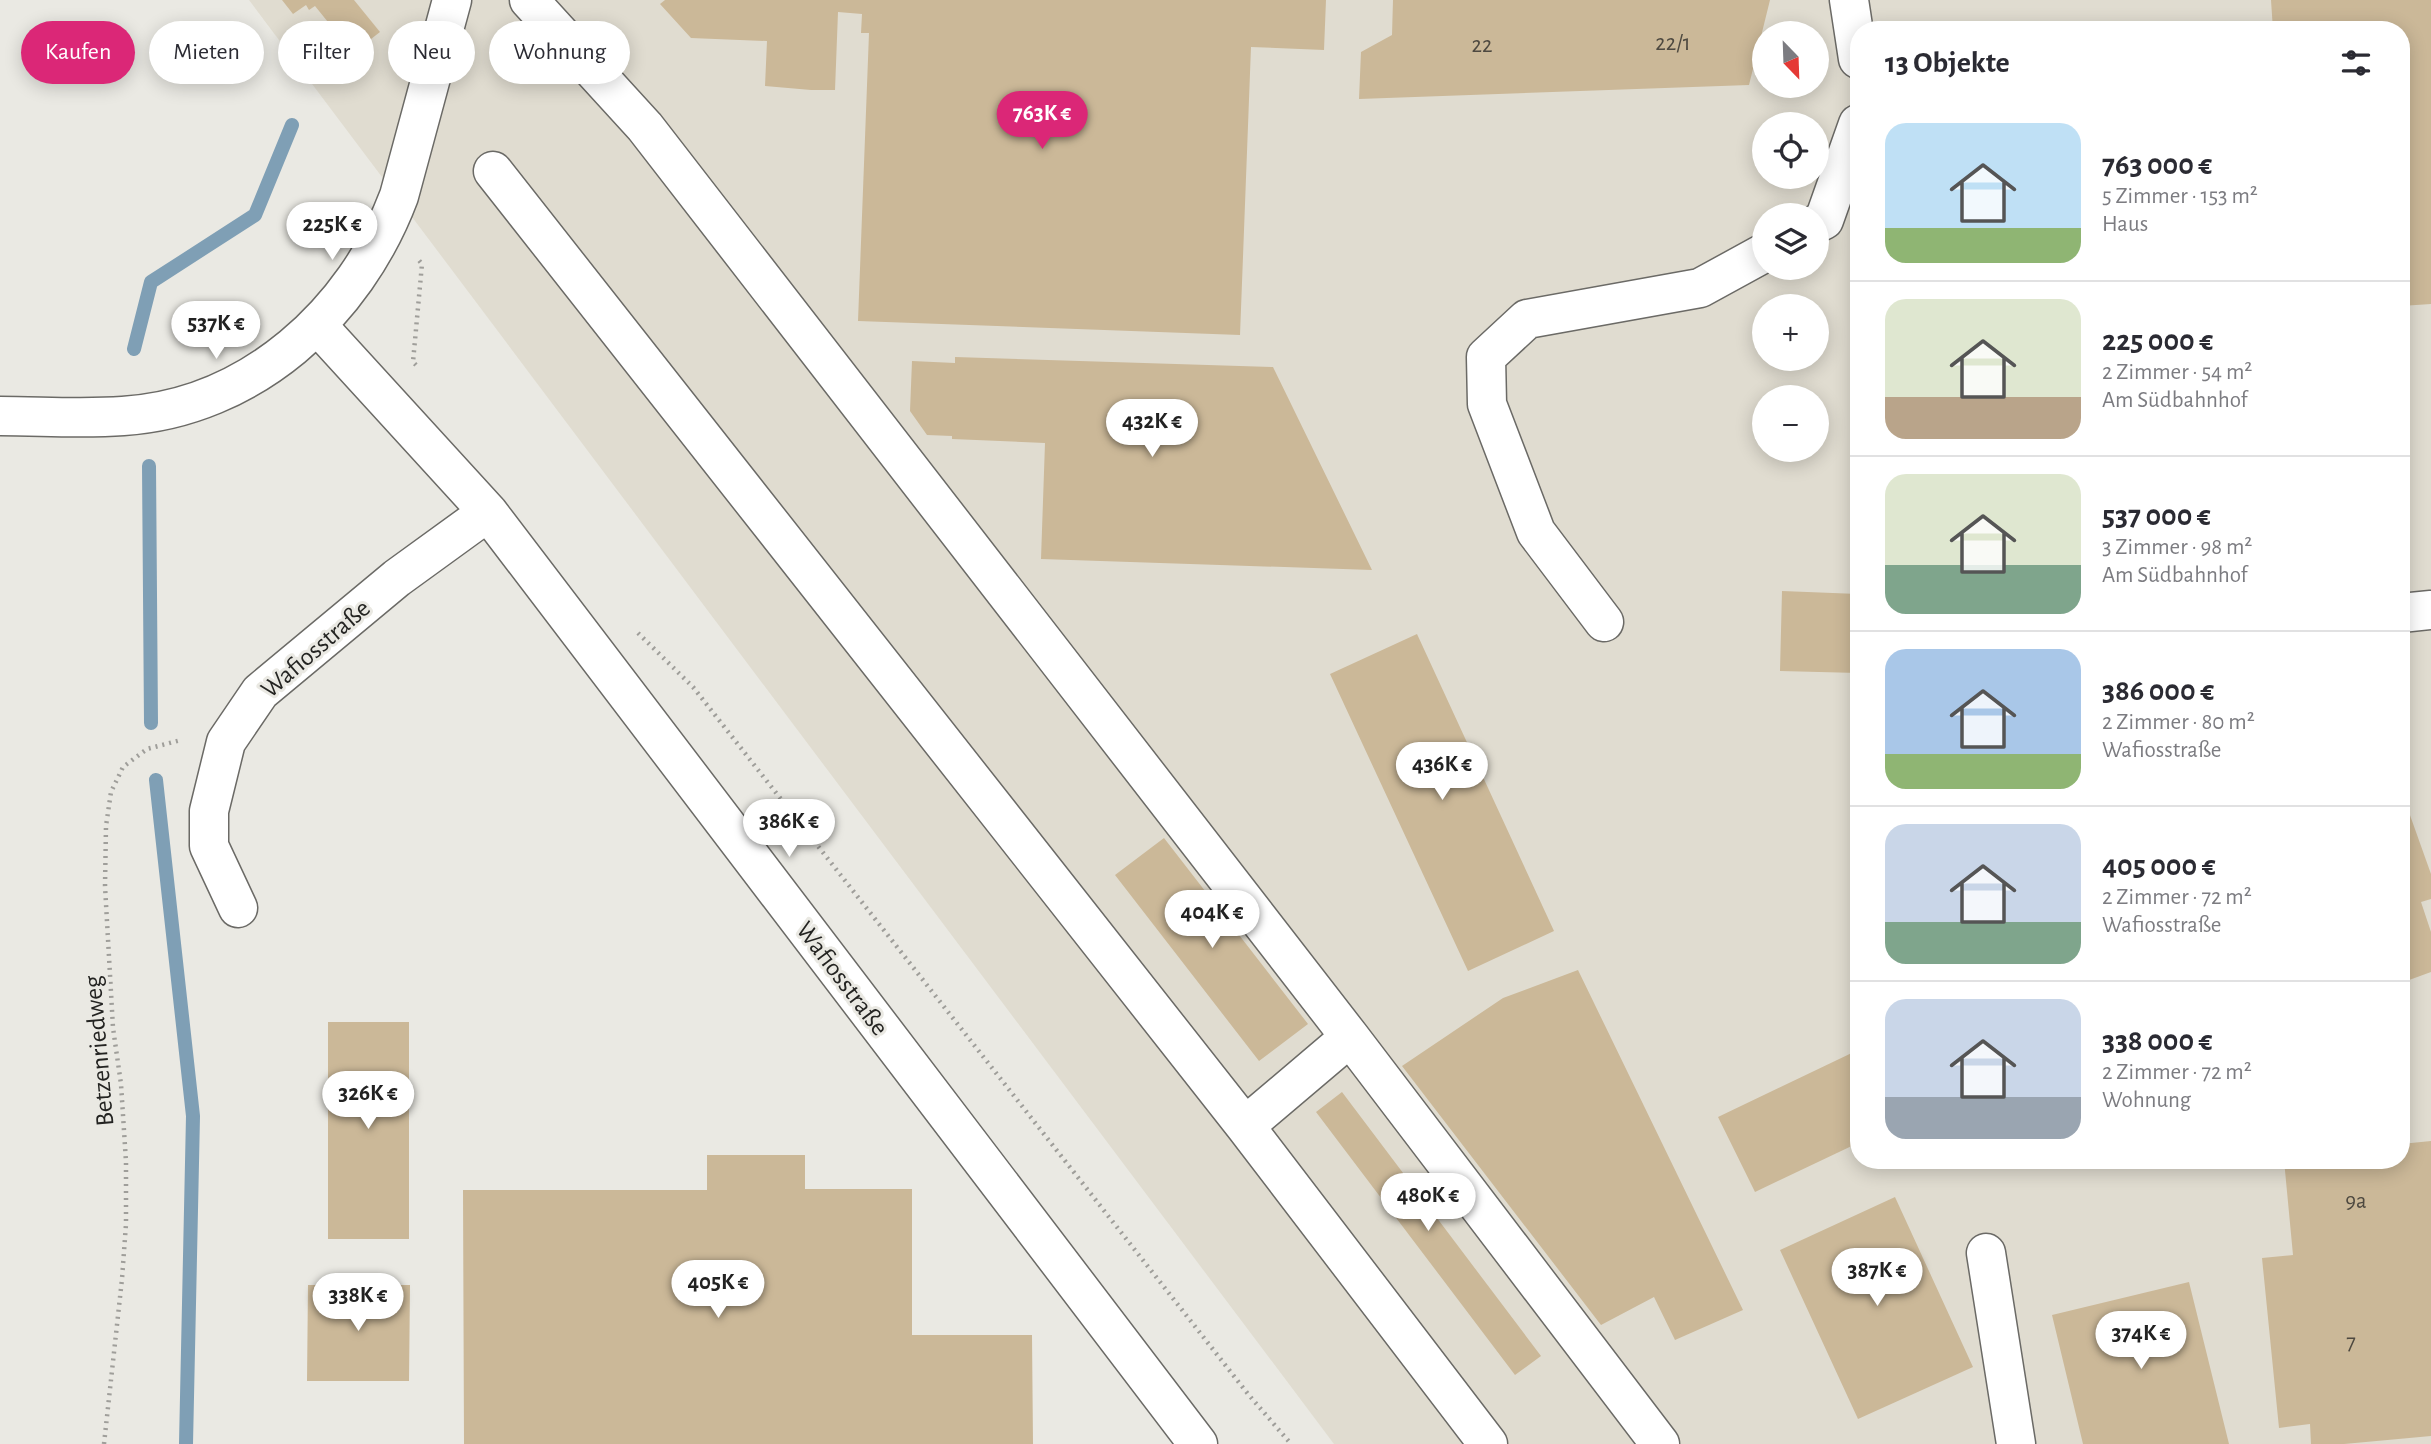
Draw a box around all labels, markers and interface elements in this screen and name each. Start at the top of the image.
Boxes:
chip: Kaufen [21,21,135,84]
chip: Mieten [149,21,264,84]
chip: Filter [278,21,374,84]
chip: Neu [388,21,475,84]
chip: Wohnung [489,21,630,84]
north arrow [1752,21,1829,98]
map controls [1752,21,1829,462]
house number: 22/1 [1655,32,1691,55]
house number: 22 [1472,34,1492,57]
icon: filters [2337,44,2375,82]
text: 13 Objekte [1885,48,2010,78]
pin: 763K € [985,92,1099,151]
text: 763K € [1013,102,1071,125]
button: locate [1752,112,1829,189]
text: 763 000 € [2102,150,2212,180]
icon: home [1941,151,2025,235]
text: 5 Zimmer · 153 m² [2102,185,2258,208]
pin: 225K € [275,202,389,262]
button: layers [1752,203,1829,280]
text: 225K € [302,213,362,236]
text: Haus [2102,213,2148,236]
button: + [1752,294,1829,371]
pin: 537K € [159,302,273,361]
text: 537K € [187,312,245,335]
text: 225 000 € [2102,326,2213,356]
icon: home [1941,327,2025,411]
text: 2 Zimmer · 54 m² [2102,361,2252,384]
button: − [1752,385,1829,462]
text: Am Südbahnhof [2102,389,2248,412]
pin: 432K € [1095,400,1209,459]
text: 432K € [1122,410,1182,433]
text: 537 000 € [2102,501,2211,531]
icon: home [1941,502,2025,586]
text: 3 Zimmer · 98 m² [2102,536,2252,559]
text: Am Südbahnhof [2102,564,2248,587]
street label: Wafiosstraße [256,595,375,703]
text: 386 000 € [2102,676,2214,706]
icon: home [1941,677,2025,761]
text: 2 Zimmer · 80 m² [2102,711,2255,734]
text: Wafiosstraße [2102,739,2221,762]
pin: 436K € [1385,742,1499,802]
text: 436K € [1412,753,1472,776]
pin: 386K € [732,800,846,859]
text: 386K € [759,810,819,833]
text: 405 000 € [2102,851,2216,881]
icon: home [1941,852,2025,936]
text: 2 Zimmer · 72 m² [2102,886,2252,909]
pin: 404K € [1155,890,1269,950]
text: 404K € [1181,901,1243,924]
text: Wafiosstraße [2102,914,2221,937]
street label: Wafiosstraße [791,917,893,1040]
street label: Betzenriedweg [79,974,119,1127]
text: 338 000 € [2102,1026,2213,1056]
icon: home [1941,1027,2025,1111]
text: 2 Zimmer · 72 m² [2102,1061,2252,1084]
pin: 326K € [311,1072,425,1131]
text: 326K € [338,1082,398,1105]
text: Wohnung [2102,1089,2191,1112]
pin: 480K € [1371,1174,1485,1233]
text: 480K € [1397,1184,1459,1207]
house number: 9a [2345,1190,2367,1213]
pin: 387K € [1820,1248,1934,1308]
text: 387K € [1848,1259,1906,1282]
pin: 405K € [661,1260,775,1320]
text: 405K € [687,1271,749,1294]
pin: 338K € [301,1274,415,1333]
text: 338K € [329,1284,387,1307]
pin: 374K € [2084,1312,2198,1371]
text: 374K € [2111,1322,2171,1345]
house number: 7 [2346,1331,2356,1354]

